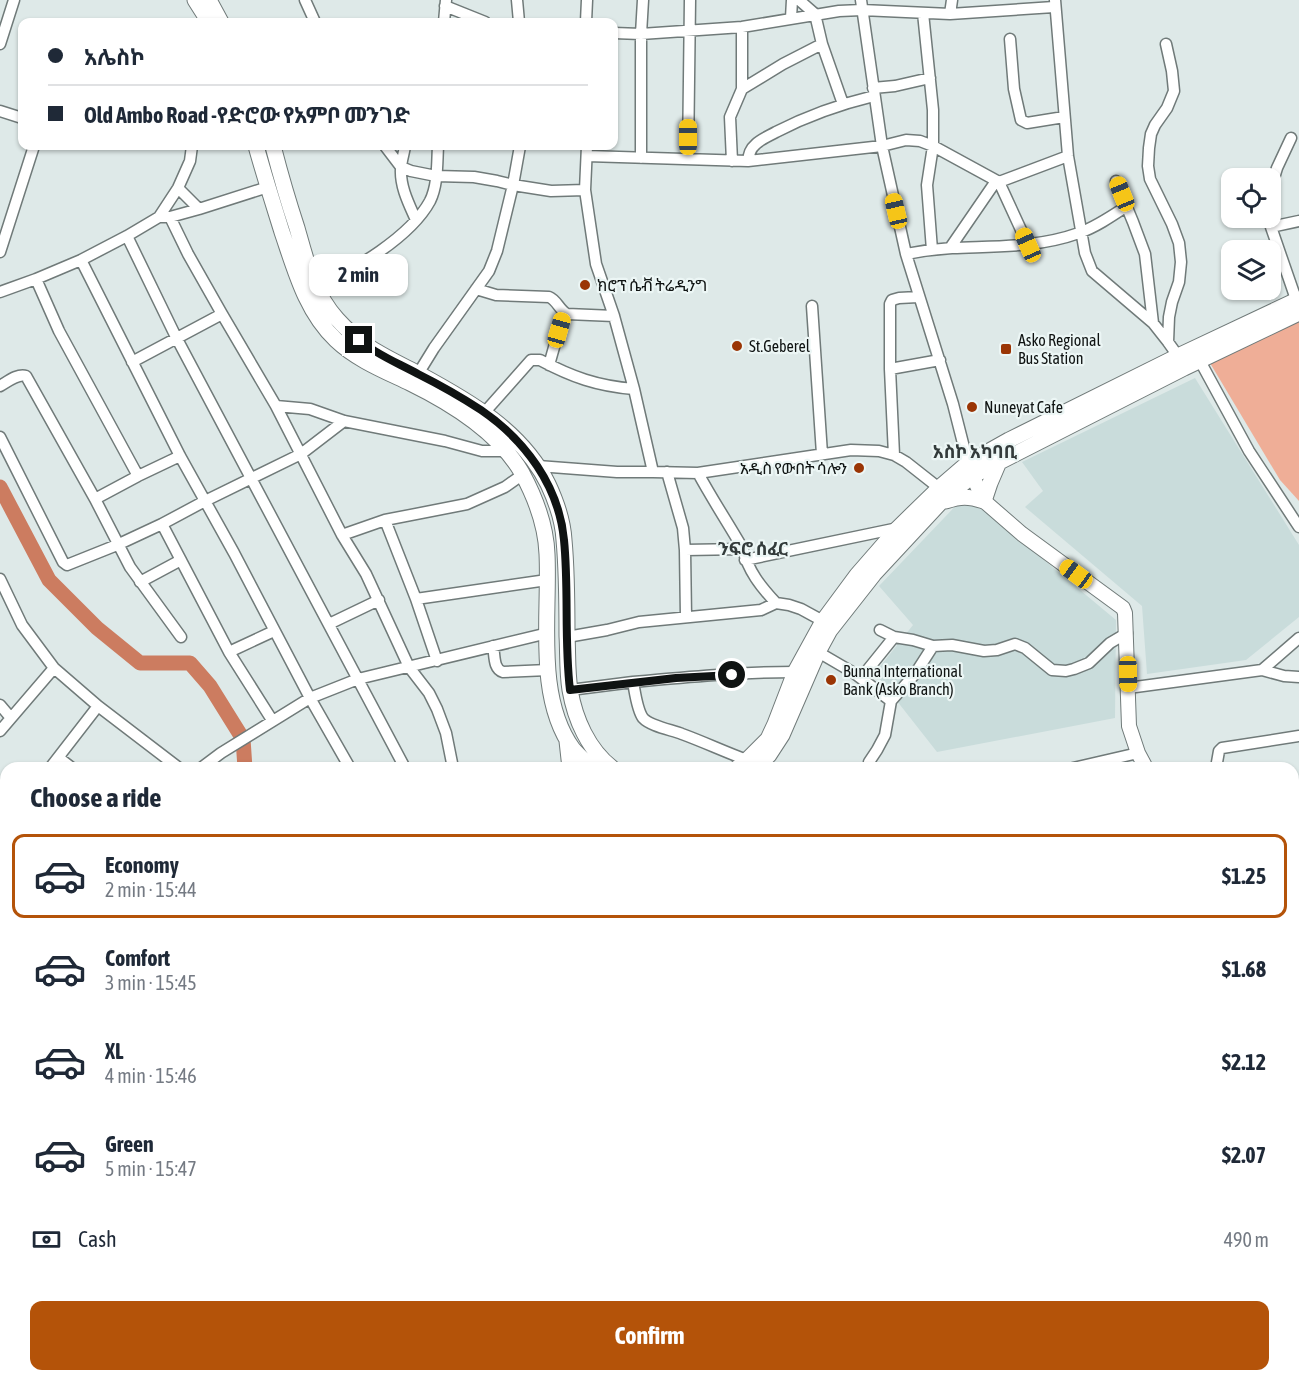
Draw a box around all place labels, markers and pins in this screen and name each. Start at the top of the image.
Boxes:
place label: ክሮፕ ሴቭ ትሬዲንግ [597,276,707,294]
marker: ክሮፕ ሴቭ ትሬዲንግ [578,278,592,292]
place label: Asko Regional Bus Station [1018,331,1101,367]
place label: St.Geberel [749,337,811,355]
marker: St.Geberel [730,339,744,353]
marker: Asko Regional Bus Station [999,342,1013,356]
place label: Nuneyat Cafe [984,398,1063,417]
marker: Nuneyat Cafe [965,400,979,414]
place label: አዲስ የውበት ሳሎን [740,459,847,477]
marker: አዲስ የውበት ሳሎን [852,461,866,475]
place label: Bunna International Bank (Asko Branch) [843,662,963,699]
marker: Bunna International Bank (Asko Branch) [824,673,838,687]

